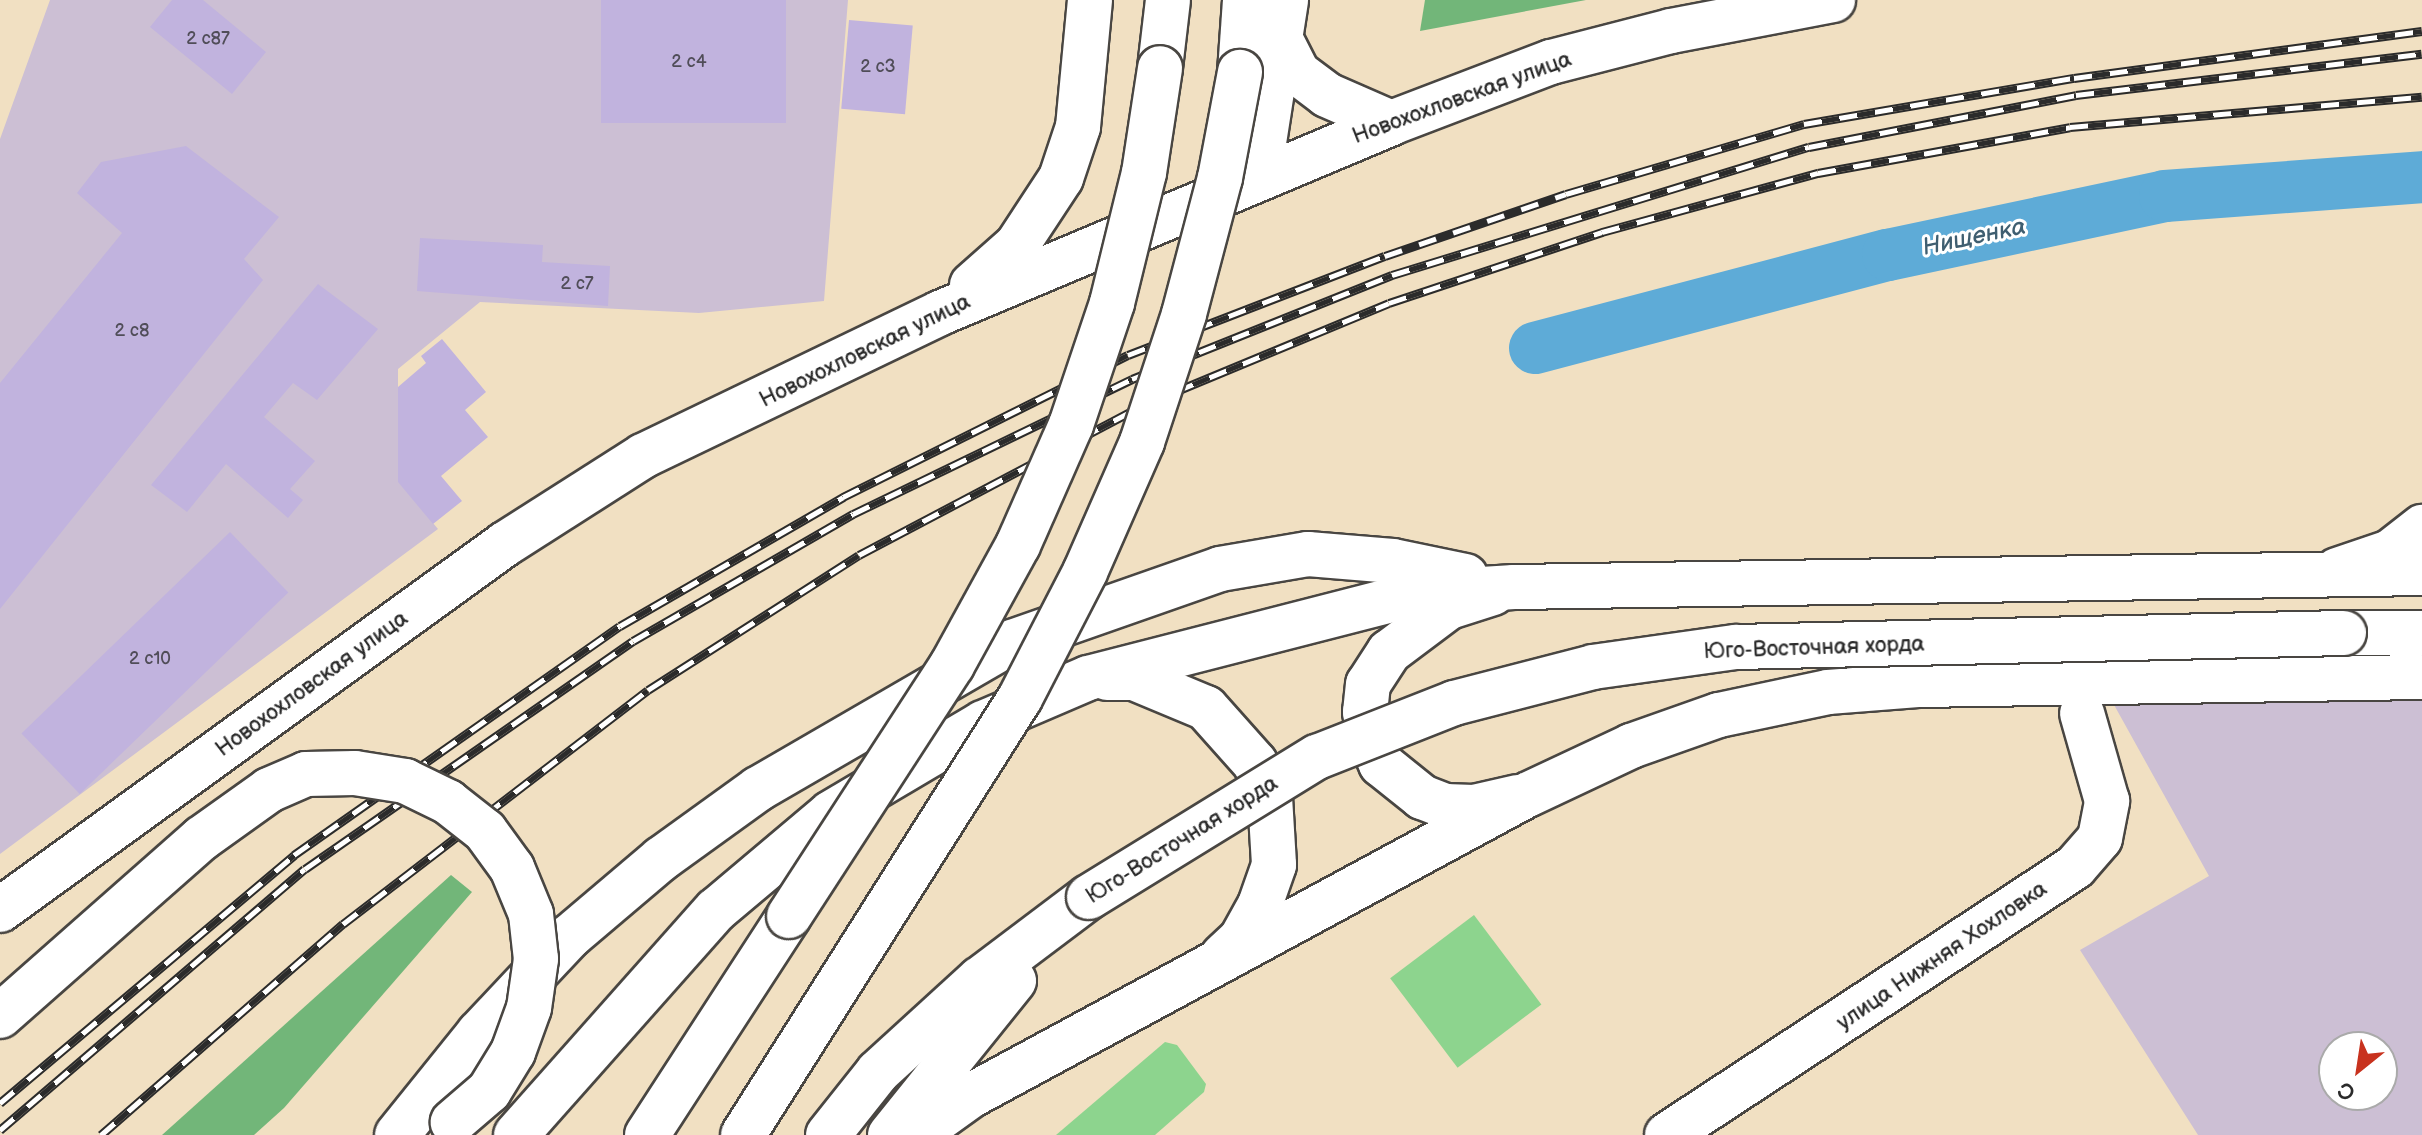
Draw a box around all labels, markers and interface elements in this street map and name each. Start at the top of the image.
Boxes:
house number: 2 с87 [186,28,230,50]
street label: Новохохловская улица [1349,46,1575,150]
house number: 2 с4 [671,51,707,73]
house number: 2 с3 [860,56,896,78]
water label: Нищенка [1920,212,2028,262]
house number: 2 с7 [560,273,594,295]
street label: Новохохловская улица [755,288,975,414]
house number: 2 с8 [115,320,149,342]
street label: Новохохловская улица [211,605,413,763]
street label: Юго-Восточная хорда [1703,631,1925,665]
house number: 2 с10 [129,648,171,670]
street label: Юго-Восточная хорда [1081,770,1283,910]
street label: улица Нижняя Хохловка [1832,876,2052,1036]
north arrow [2318,1031,2398,1111]
text: С [2333,1075,2360,1106]

